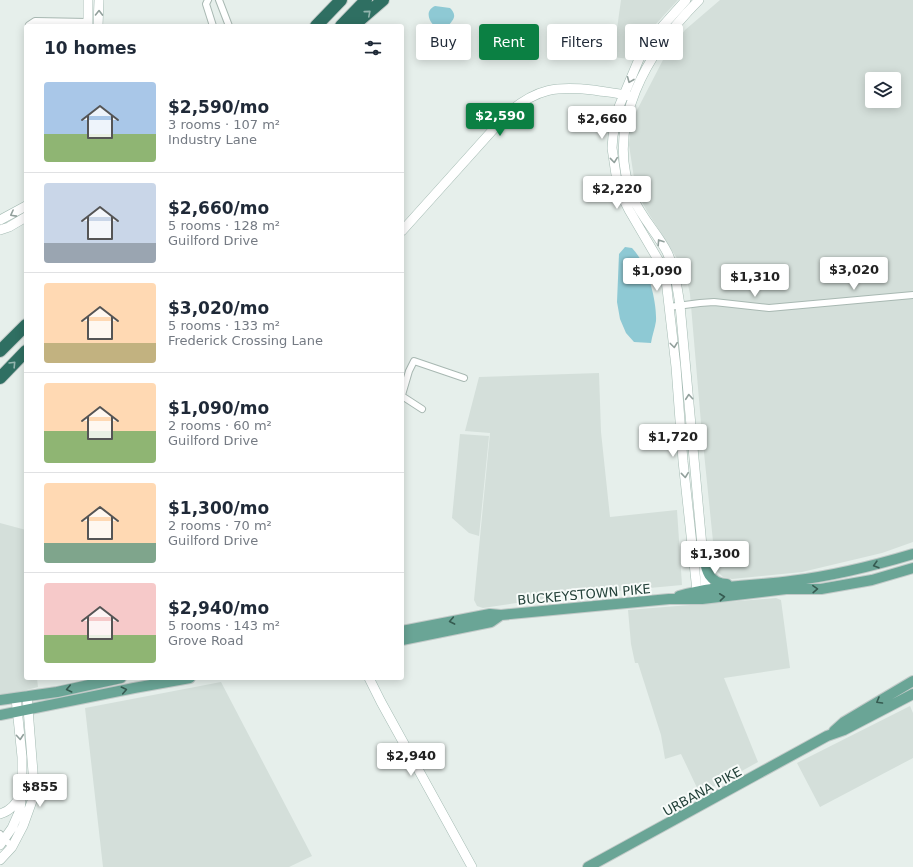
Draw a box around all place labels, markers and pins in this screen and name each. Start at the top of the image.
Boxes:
pin: $2,590 [467,103,533,137]
pin: $2,660 [569,106,635,140]
pin: $2,220 [584,176,650,210]
pin: $3,020 [821,257,887,291]
pin: $1,090 [624,258,690,292]
pin: $1,310 [722,264,788,298]
pin: $1,720 [640,424,706,458]
pin: $1,300 [682,541,748,575]
pin: $2,940 [378,743,444,777]
pin: $855 [16,774,64,808]

